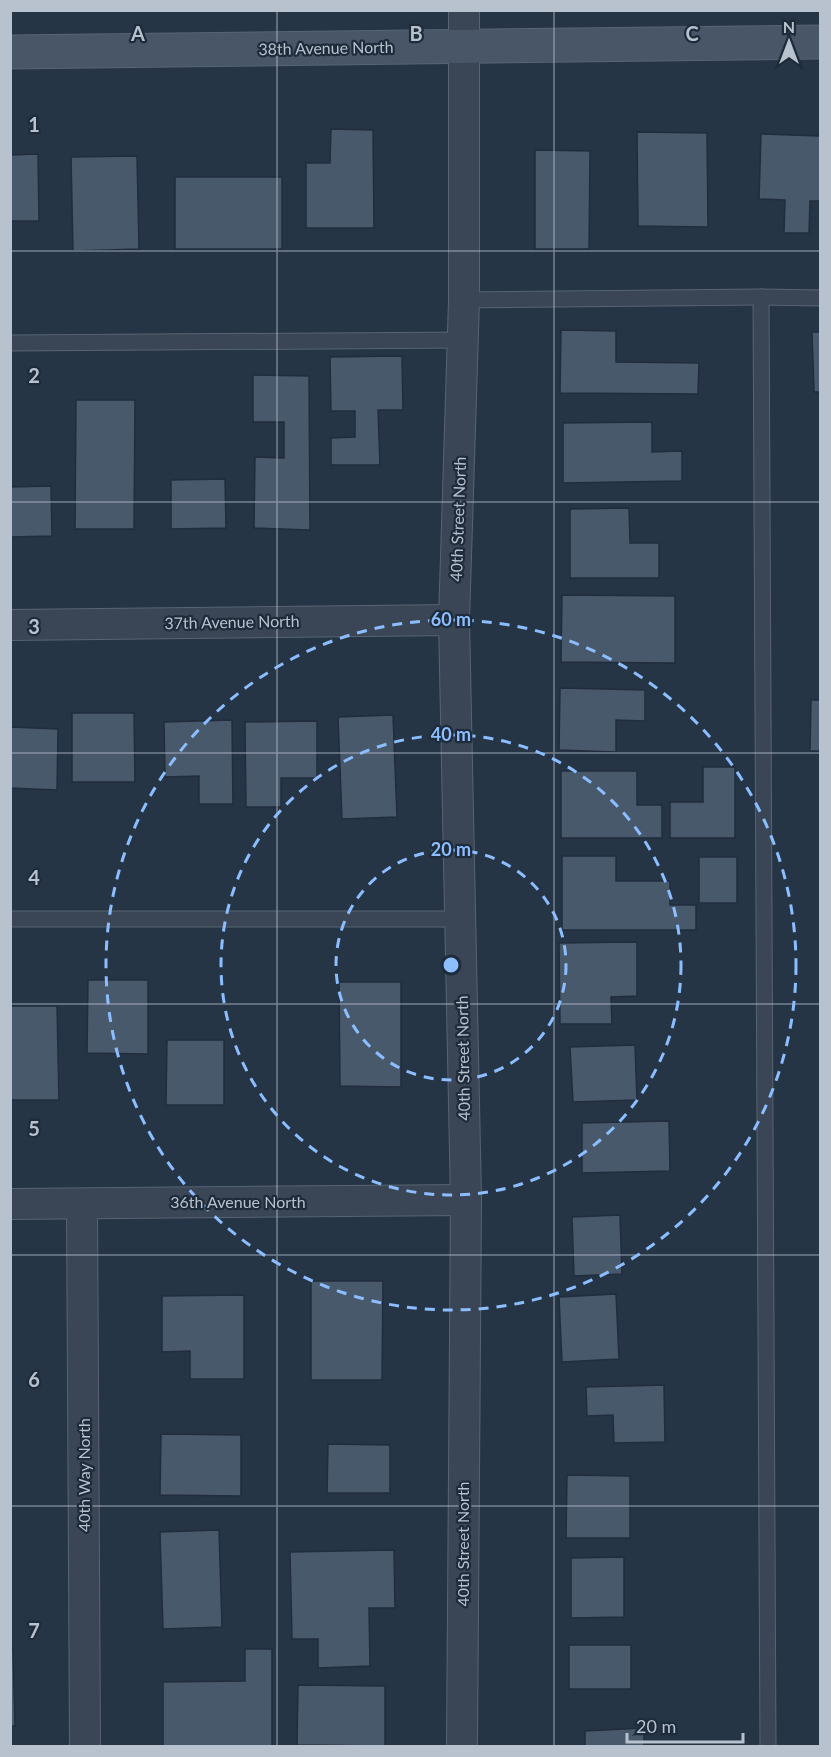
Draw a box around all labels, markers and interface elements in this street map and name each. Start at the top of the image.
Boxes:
north arrow [759,12,819,72]
text: N [783,17,795,36]
text: A [130,21,145,45]
text: B [409,21,423,45]
text: C [685,21,699,45]
street label: 38th Avenue North [258,37,394,58]
text: 1 [28,112,40,136]
text: 2 [28,363,40,387]
street label: 40th Street North [446,456,469,582]
text: 60 m [431,608,471,630]
street label: 37th Avenue North [164,611,300,632]
text: 3 [28,614,40,638]
text: 40 m [431,723,471,745]
text: 20 m [431,838,471,860]
text: 4 [28,865,40,889]
centre of rings [441,955,461,975]
street label: 40th Street North [452,995,473,1121]
text: 5 [28,1116,40,1140]
street label: 36th Avenue North [170,1192,306,1211]
text: 6 [28,1367,40,1391]
street label: 40th Way North [74,1418,93,1532]
street label: 40th Street North [453,1481,472,1607]
text: 7 [28,1618,40,1642]
scale bar [627,1706,742,1744]
text: 20 m [636,1715,676,1737]

